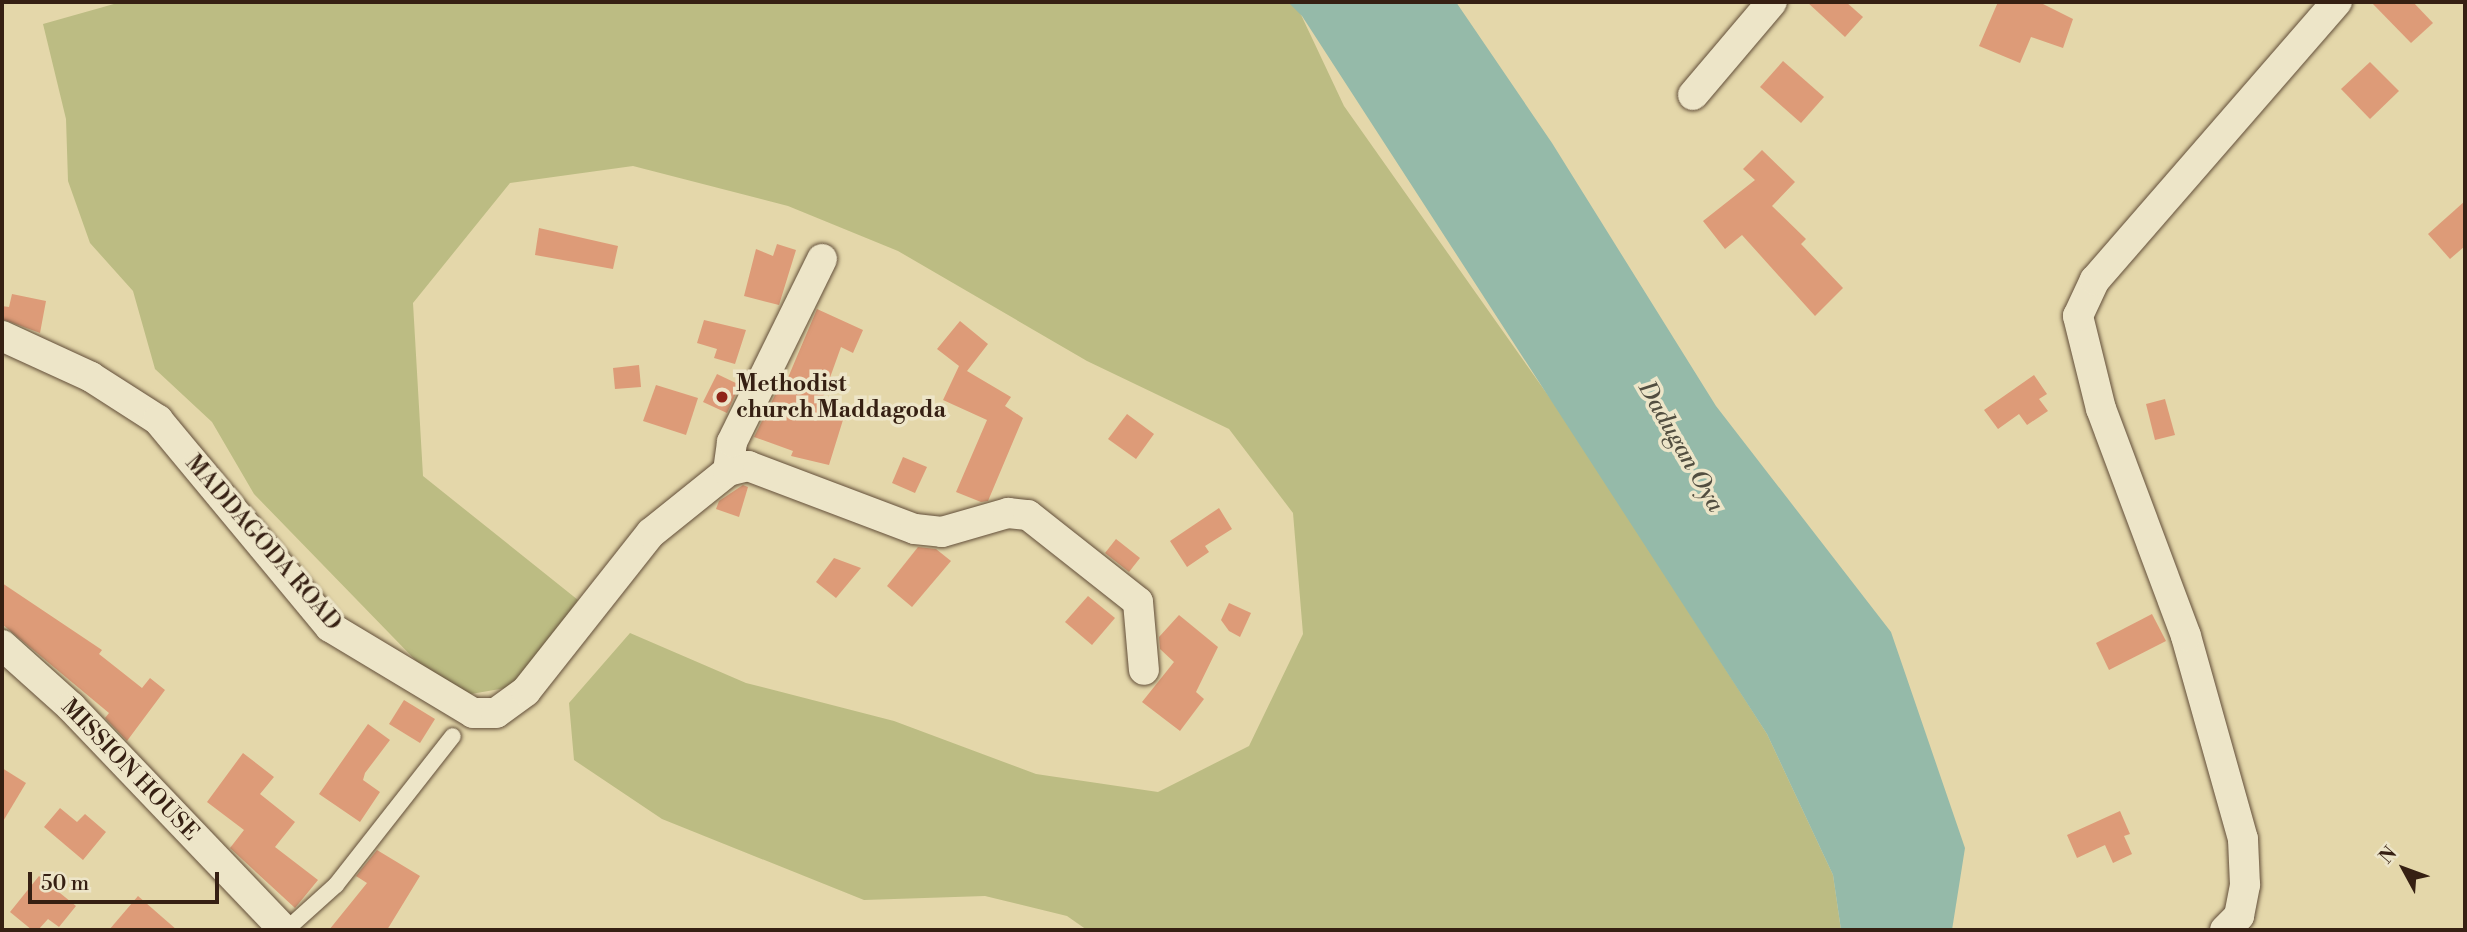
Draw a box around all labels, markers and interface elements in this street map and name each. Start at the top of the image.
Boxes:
place label: Methodist church Maddagoda [736,370,946,424]
water label: Dadugan Oya [1631,377,1729,517]
marker: Methodist church Maddagoda [714,389,730,405]
street label: MADDAGODA ROAD [179,450,347,636]
street label: MISSION HOUSE [55,694,205,846]
north arrow [2369,834,2439,904]
text: N [2374,842,2402,869]
scale bar [32,858,222,902]
text: 50 m [41,871,89,897]

